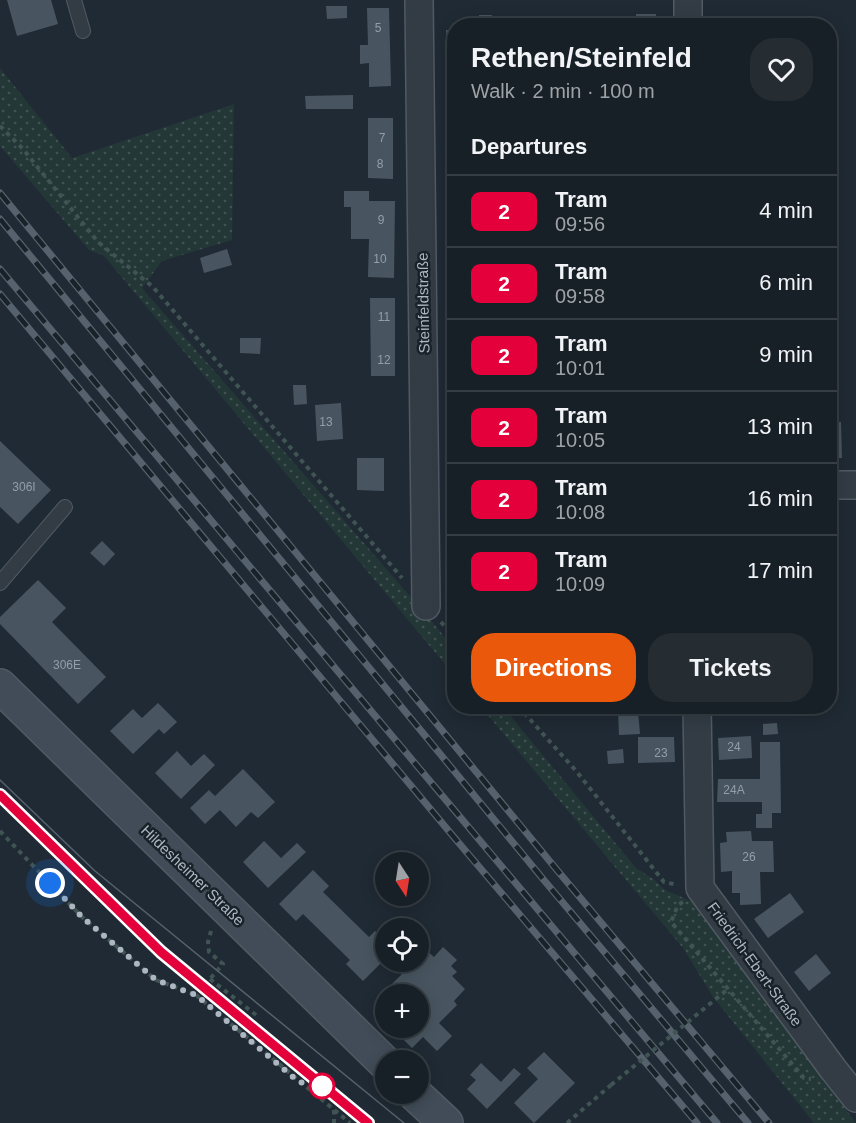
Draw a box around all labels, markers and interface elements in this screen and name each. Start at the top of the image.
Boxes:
house number: 5 [375,21,382,35]
button: heart [750,38,813,101]
text: Rethen/Steinfeld [471,42,692,73]
text: Walk · 2 min · 100 m [471,80,655,102]
house number: 7 [379,131,386,145]
text: Departures [471,134,587,159]
house number: 8 [377,157,384,171]
text: Tram [555,187,608,212]
text: 4 min [759,198,813,223]
text: 2 [498,200,510,223]
house number: 9 [378,213,385,227]
text: 09:56 [555,213,605,235]
house number: 10 [373,252,387,266]
street label: Steinfeldstraße [414,252,432,354]
text: Tram [555,259,608,284]
text: 6 min [759,270,813,295]
text: 2 [498,272,510,295]
text: 09:58 [555,285,605,307]
house number: 11 [378,310,391,324]
text: Tram [555,331,608,356]
text: 9 min [759,342,813,367]
text: 2 [498,344,510,367]
house number: 12 [377,353,391,367]
text: 10:01 [555,357,605,379]
text: Tram [555,403,608,428]
text: 13 min [747,414,813,439]
house number: 13 [319,415,333,429]
text: 2 [498,416,510,439]
text: 10:05 [555,429,605,451]
text: Tram [555,475,608,500]
house number: 306I [12,480,36,494]
text: 16 min [747,486,813,511]
text: 2 [498,488,510,511]
text: 10:08 [555,501,605,523]
text: Tram [555,547,608,572]
text: 17 min [747,558,813,583]
text: 2 [498,560,510,583]
text: 10:09 [555,573,605,595]
button: Directions [471,633,636,702]
button: Tickets [648,633,813,702]
house number: 306E [53,658,81,672]
house number: 24 [727,740,741,754]
house number: 23 [654,746,668,760]
house number: 24A [723,783,745,797]
street label: Hildesheimer Straße [138,821,248,929]
house number: 26 [742,850,756,864]
north arrow [375,852,429,906]
map controls [375,852,429,1104]
your location [35,868,65,898]
street label: Friedrich-Ebert-Straße [704,899,806,1029]
button: locate [375,918,429,972]
button: + [375,984,429,1038]
button: − [375,1050,429,1104]
unlabelled marker [309,1073,335,1099]

